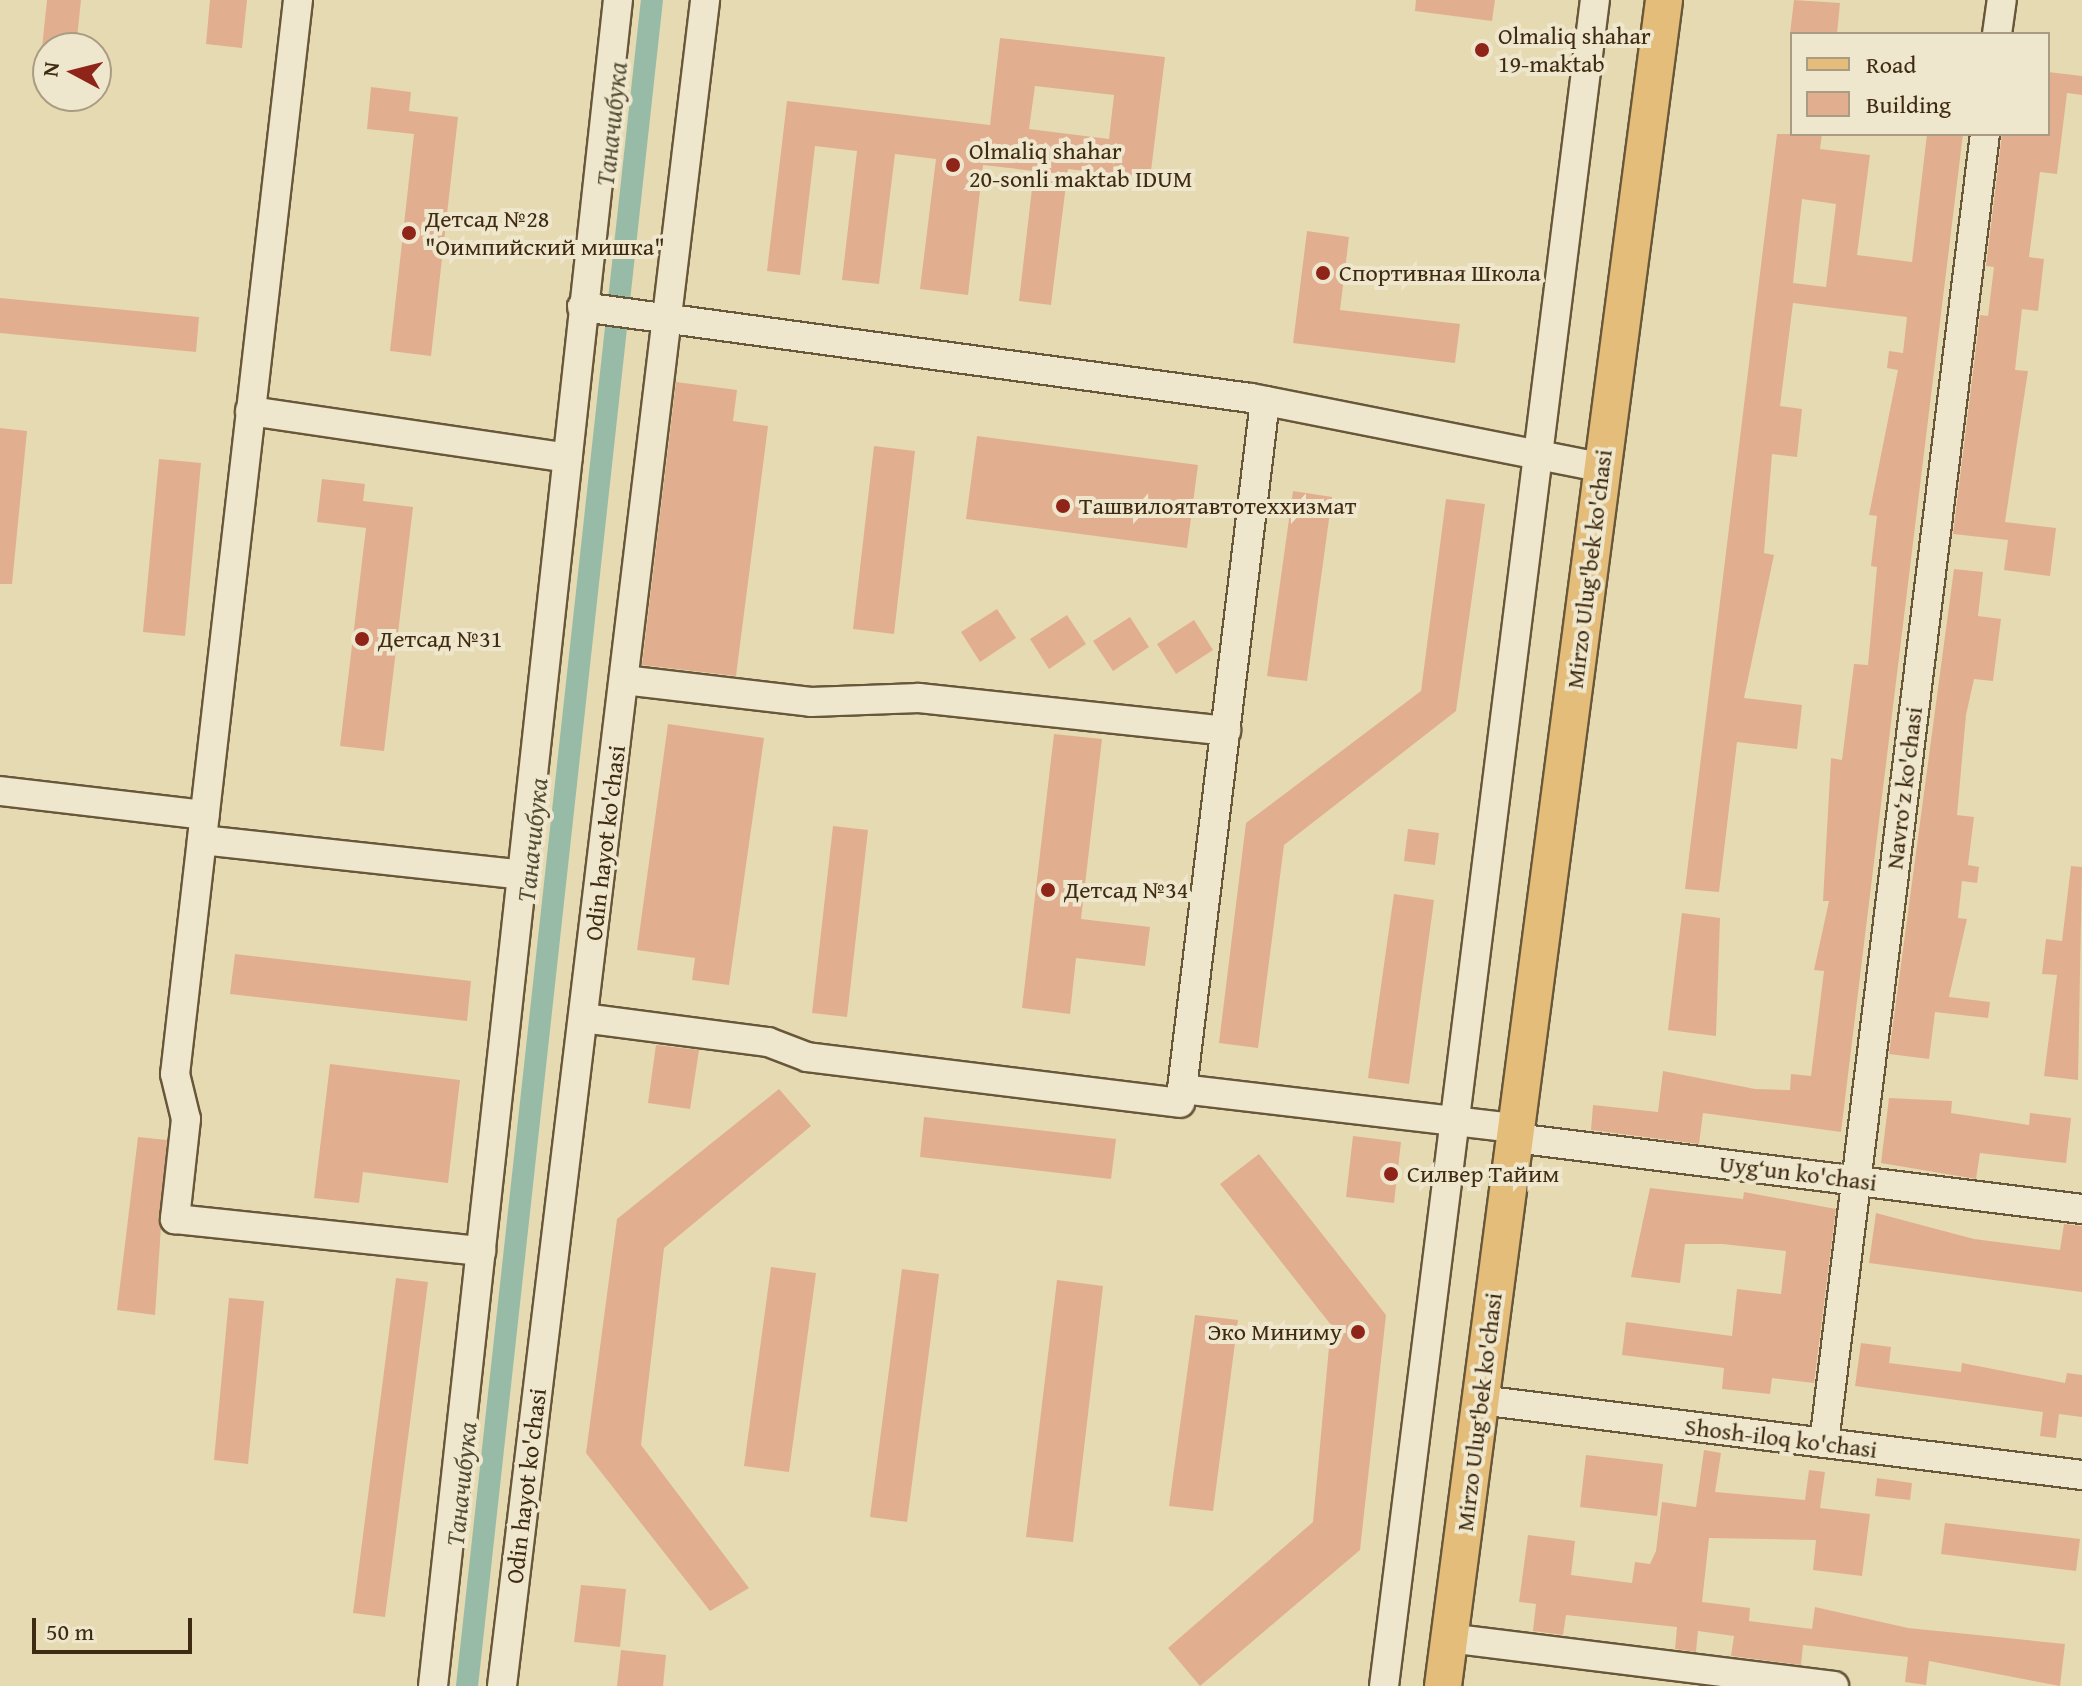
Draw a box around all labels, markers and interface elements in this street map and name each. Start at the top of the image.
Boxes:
place label: Olmaliq shahar 19-maktab [1498,22,1651,78]
north arrow [32,32,112,112]
legend [1790,32,2050,136]
marker: Olmaliq shahar 19-maktab [1473,41,1491,59]
text: Road [1866,47,1916,82]
text: N [33,60,67,79]
water label: Таначибука [589,60,633,188]
text: Building [1866,87,1951,122]
place label: Olmaliq shahar 20-sonli maktab IDUM [969,137,1192,193]
marker: Olmaliq shahar 20-sonli maktab IDUM [944,156,962,174]
place label: Детсад №28 "Оимпийский мишка" [425,205,665,261]
marker: Детсад №28 "Оимпийский мишка" [400,224,418,242]
place label: Спортивная Школа [1339,259,1541,287]
marker: Спортивная Школа [1314,264,1332,282]
street label: Mirzo Ulug'bek ko'chasi [1560,448,1618,690]
place label: Ташвилоятавтотеххизмат [1079,492,1356,520]
marker: Ташвилоятавтотеххизмат [1054,497,1072,515]
place label: Детсад №31 [378,625,502,653]
marker: Детсад №31 [353,630,371,648]
street label: Navro‘z ko'chasi [1880,705,1928,871]
street label: Odin hayot ko'chasi [579,744,631,942]
water label: Таначибука [510,776,554,904]
place label: Детсад №34 [1064,876,1188,904]
marker: Детсад №34 [1039,881,1057,899]
street label: Uyg‘un ko'chasi [1718,1149,1878,1197]
place label: Силвер Тайим [1407,1160,1559,1188]
marker: Силвер Тайим [1382,1165,1400,1183]
street label: Mirzo Ulug‘bek ko'chasi [1450,1291,1508,1533]
place label: Эко Миниму [1208,1318,1342,1346]
marker: Эко Миниму [1349,1323,1367,1341]
street label: Odin hayot ko'chasi [500,1387,552,1585]
street label: Shosh-iloq ko'chasi [1683,1412,1879,1464]
water label: Таначибука [439,1420,483,1548]
scale bar [36,1602,196,1652]
text: 50 m [46,1614,94,1649]

